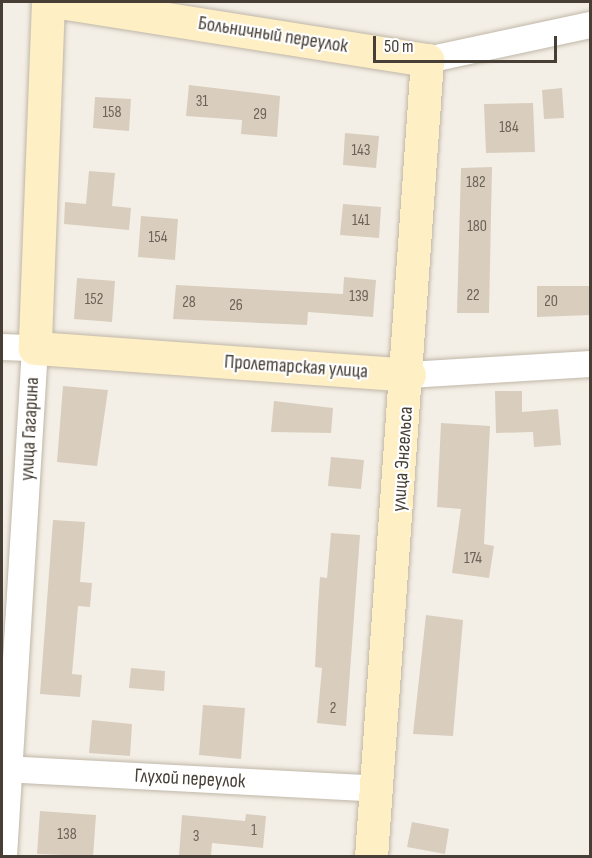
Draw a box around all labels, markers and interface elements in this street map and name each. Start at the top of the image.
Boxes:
street label: Больничный переулок [196,11,350,59]
scale bar [376,24,560,62]
text: 50 m [384,36,414,57]
house number: 31 [196,92,208,112]
house number: 158 [102,103,122,123]
house number: 29 [253,105,267,125]
house number: 184 [499,118,519,138]
house number: 143 [351,141,371,161]
house number: 182 [466,173,486,193]
house number: 141 [352,211,370,231]
house number: 180 [467,217,487,237]
house number: 154 [149,228,167,248]
house number: 22 [466,286,480,306]
house number: 139 [349,287,369,307]
house number: 152 [85,290,103,310]
house number: 20 [544,292,558,312]
house number: 28 [182,293,196,313]
house number: 26 [229,296,243,316]
street label: Пролетарская улица [223,350,369,384]
street label: улица Гагарина [15,377,45,481]
street label: улица Энгельса [387,406,419,512]
house number: 174 [464,549,482,569]
house number: 2 [330,699,336,719]
street label: Глухой переулок [134,764,246,794]
house number: 1 [251,821,257,841]
house number: 138 [57,825,77,845]
house number: 3 [193,827,199,847]

